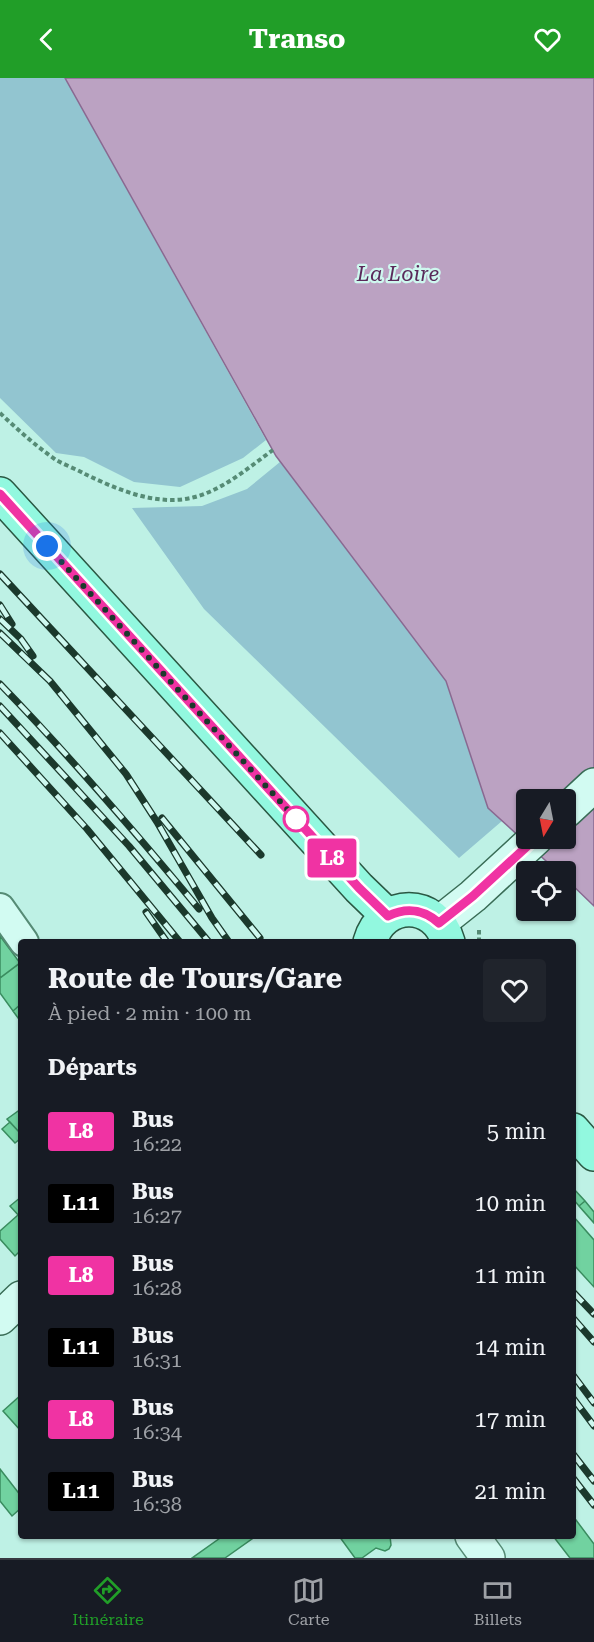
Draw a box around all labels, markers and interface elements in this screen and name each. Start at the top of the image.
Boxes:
icon: back [30,23,63,56]
text: Transo [249,23,345,55]
icon: heart [531,23,564,56]
water label: La Loire [356,262,439,286]
your location [32,531,62,561]
north arrow [516,789,576,849]
map controls [516,789,576,921]
unlabelled marker [283,806,309,832]
line badge: L8 [305,838,359,878]
text: L8 [319,846,345,870]
button: locate [516,861,576,921]
button: heart [483,959,546,1022]
text: Route de Tours/Gare [48,962,342,995]
text: À pied · 2 min · 100 m [48,1001,251,1025]
text: Départs [48,1055,137,1080]
text: Bus [132,1107,174,1132]
text: L8 [68,1119,94,1143]
text: 5 min [487,1119,546,1144]
text: 16:22 [132,1132,182,1156]
text: Bus [132,1179,174,1204]
text: L11 [63,1191,99,1215]
text: 10 min [475,1191,546,1216]
text: 16:27 [132,1204,182,1228]
text: Bus [132,1251,174,1276]
text: L8 [68,1263,94,1287]
text: 11 min [475,1263,546,1288]
text: 16:28 [132,1276,182,1300]
text: Bus [132,1323,174,1348]
text: L11 [63,1335,99,1359]
text: 14 min [475,1335,546,1360]
text: 16:31 [132,1348,182,1372]
text: Bus [132,1395,174,1420]
text: L8 [68,1407,94,1431]
text: 17 min [475,1407,546,1432]
text: 16:34 [132,1420,182,1444]
text: Bus [132,1467,174,1492]
text: L11 [63,1479,99,1503]
text: 21 min [475,1479,546,1504]
text: 16:38 [132,1492,182,1516]
tab: Itinéraire [72,1574,144,1629]
tab: Carte [288,1574,330,1629]
tab: Billets [474,1574,522,1629]

